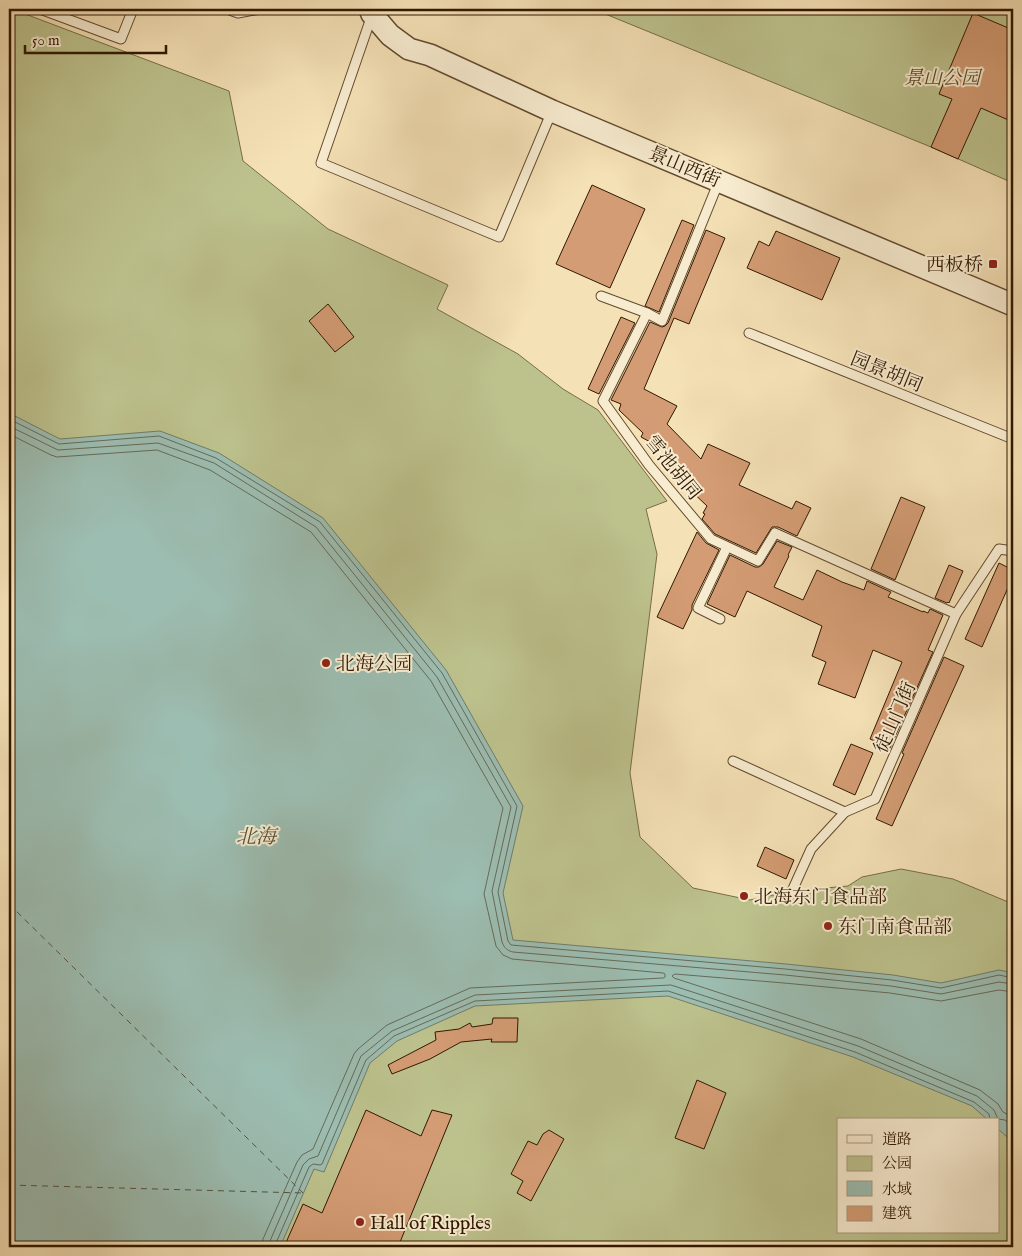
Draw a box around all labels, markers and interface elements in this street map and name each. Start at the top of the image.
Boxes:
scale bar [25,22,166,54]
text: 50 m [32,31,60,50]
park label: 景山公园 [904,67,983,91]
street label: 景山西街 [645,142,724,194]
place label: 西板桥 [926,254,983,278]
marker: 西板桥 [987,258,999,270]
street label: 园景胡同 [847,347,926,398]
street label: 雪池胡同 [639,431,706,505]
place label: 北海公园 [336,653,412,677]
marker: 北海公园 [320,657,332,669]
street label: 徒山门街 [869,678,922,757]
water label: 北海 [236,825,279,850]
place label: 北海东门食品部 [754,886,887,910]
marker: 北海东门食品部 [738,890,750,902]
place label: 东门南食品部 [838,916,952,940]
marker: 东门南食品部 [822,920,834,932]
legend [837,1118,1000,1234]
text: 道路 [882,1130,912,1149]
text: 公园 [882,1154,912,1173]
text: 水域 [882,1180,912,1199]
text: 建筑 [882,1204,912,1223]
place label: Hall of Ripples [370,1212,491,1236]
marker: Hall of Ripples [354,1216,366,1228]

